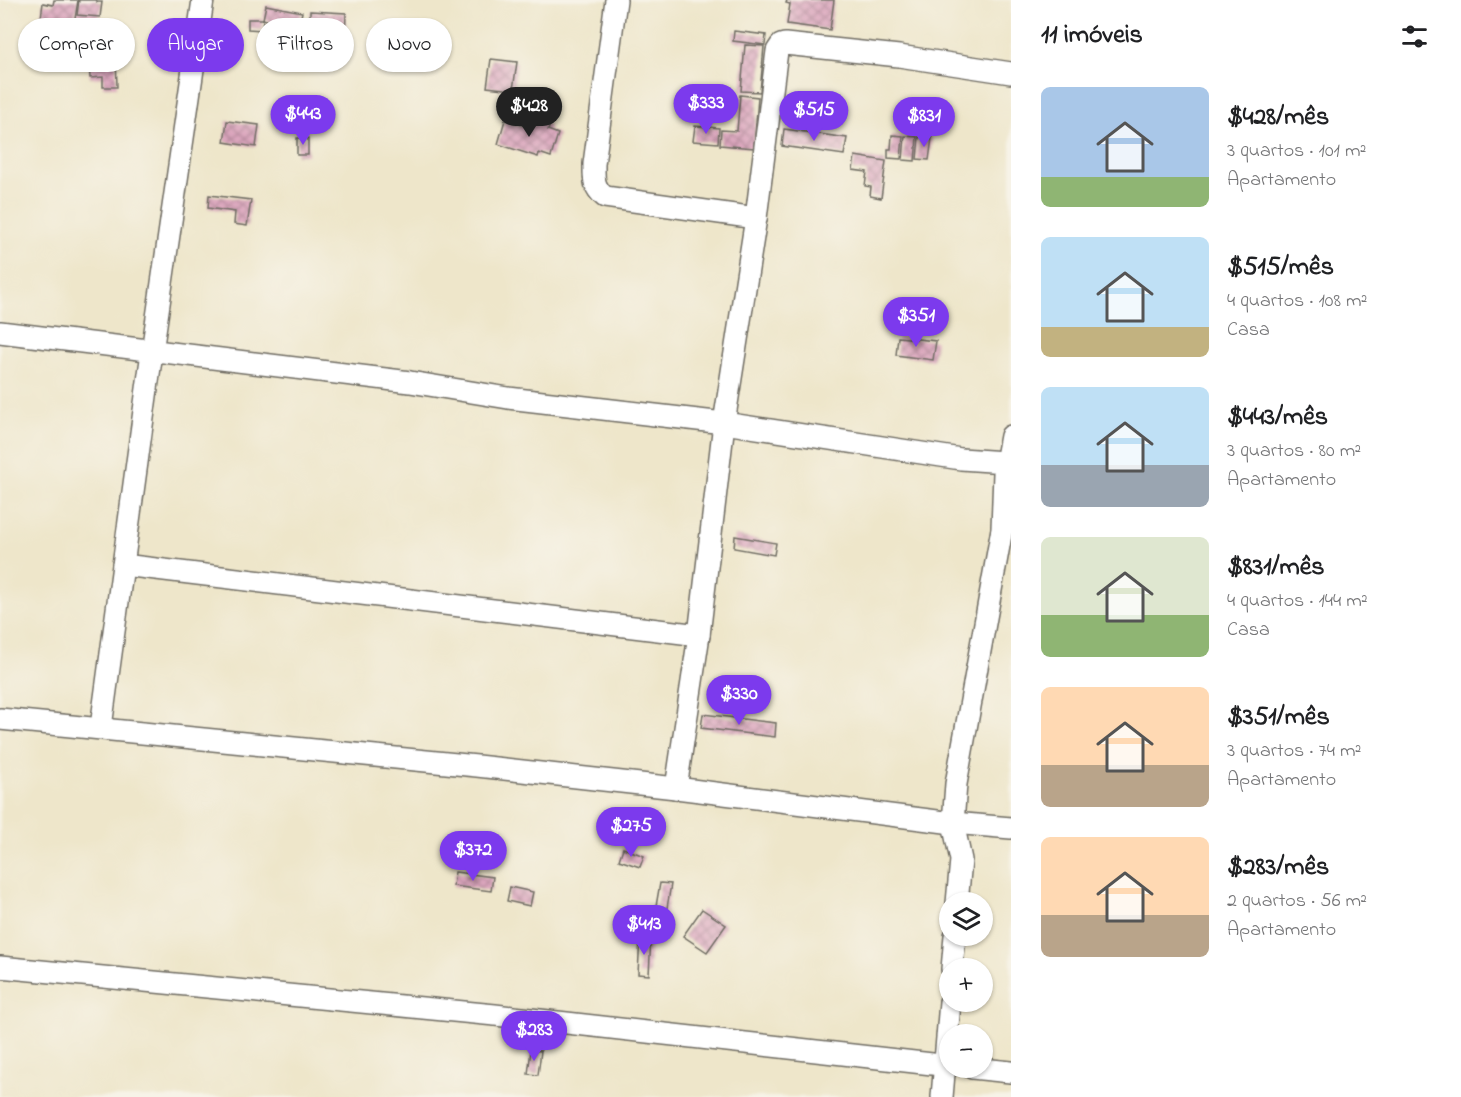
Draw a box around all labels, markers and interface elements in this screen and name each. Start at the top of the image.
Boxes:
text: 11 imóveis [1041,17,1143,55]
chip: Comprar [18,18,135,72]
chip: Alugar [147,18,244,72]
chip: Filtros [256,18,354,72]
chip: Novo [366,18,452,72]
icon: filters [1398,20,1431,53]
pin: $333 [670,84,742,135]
pin: $428 [493,87,565,138]
text: $333 [688,89,724,118]
pin: $515 [778,91,850,142]
text: $428 [510,92,548,121]
pin: $443 [267,95,339,146]
text: $515 [793,96,835,125]
pin: $831 [888,97,960,148]
text: $428/mês [1227,99,1329,137]
text: $443 [285,100,321,129]
text: $831 [907,102,941,131]
icon: home [1089,111,1161,183]
text: 3 quartos · 101 m² [1227,137,1366,166]
text: Apartamento [1227,166,1336,195]
text: $515/mês [1227,249,1334,287]
icon: home [1089,261,1161,333]
text: 4 quartos · 108 m² [1227,287,1367,316]
pin: $351 [880,297,952,348]
text: $351 [897,302,935,331]
text: Casa [1227,316,1270,345]
text: $443/mês [1227,399,1328,437]
icon: home [1089,411,1161,483]
text: 3 quartos · 80 m² [1227,437,1361,466]
text: Apartamento [1227,466,1336,495]
text: $831/mês [1227,549,1325,587]
icon: home [1089,561,1161,633]
text: 4 quartos · 144 m² [1227,587,1368,616]
text: Casa [1227,616,1270,645]
pin: $330 [703,675,775,726]
text: $330 [720,680,758,709]
text: $351/mês [1227,699,1330,737]
icon: home [1089,711,1161,783]
text: 3 quartos · 74 m² [1227,737,1361,766]
text: Apartamento [1227,766,1336,795]
pin: $275 [595,807,667,858]
text: $275 [610,812,652,841]
pin: $372 [437,831,509,882]
text: $372 [454,836,492,865]
text: $283/mês [1227,849,1329,887]
icon: home [1089,861,1161,933]
text: 2 quartos · 56 m² [1227,887,1367,916]
map controls [939,892,993,1078]
button: layers [939,892,993,946]
pin: $413 [608,905,680,956]
text: $413 [627,910,661,939]
text: Apartamento [1227,916,1336,945]
button: + [939,958,993,1012]
pin: $283 [498,1011,570,1062]
text: $283 [515,1016,553,1045]
button: − [939,1024,993,1078]

